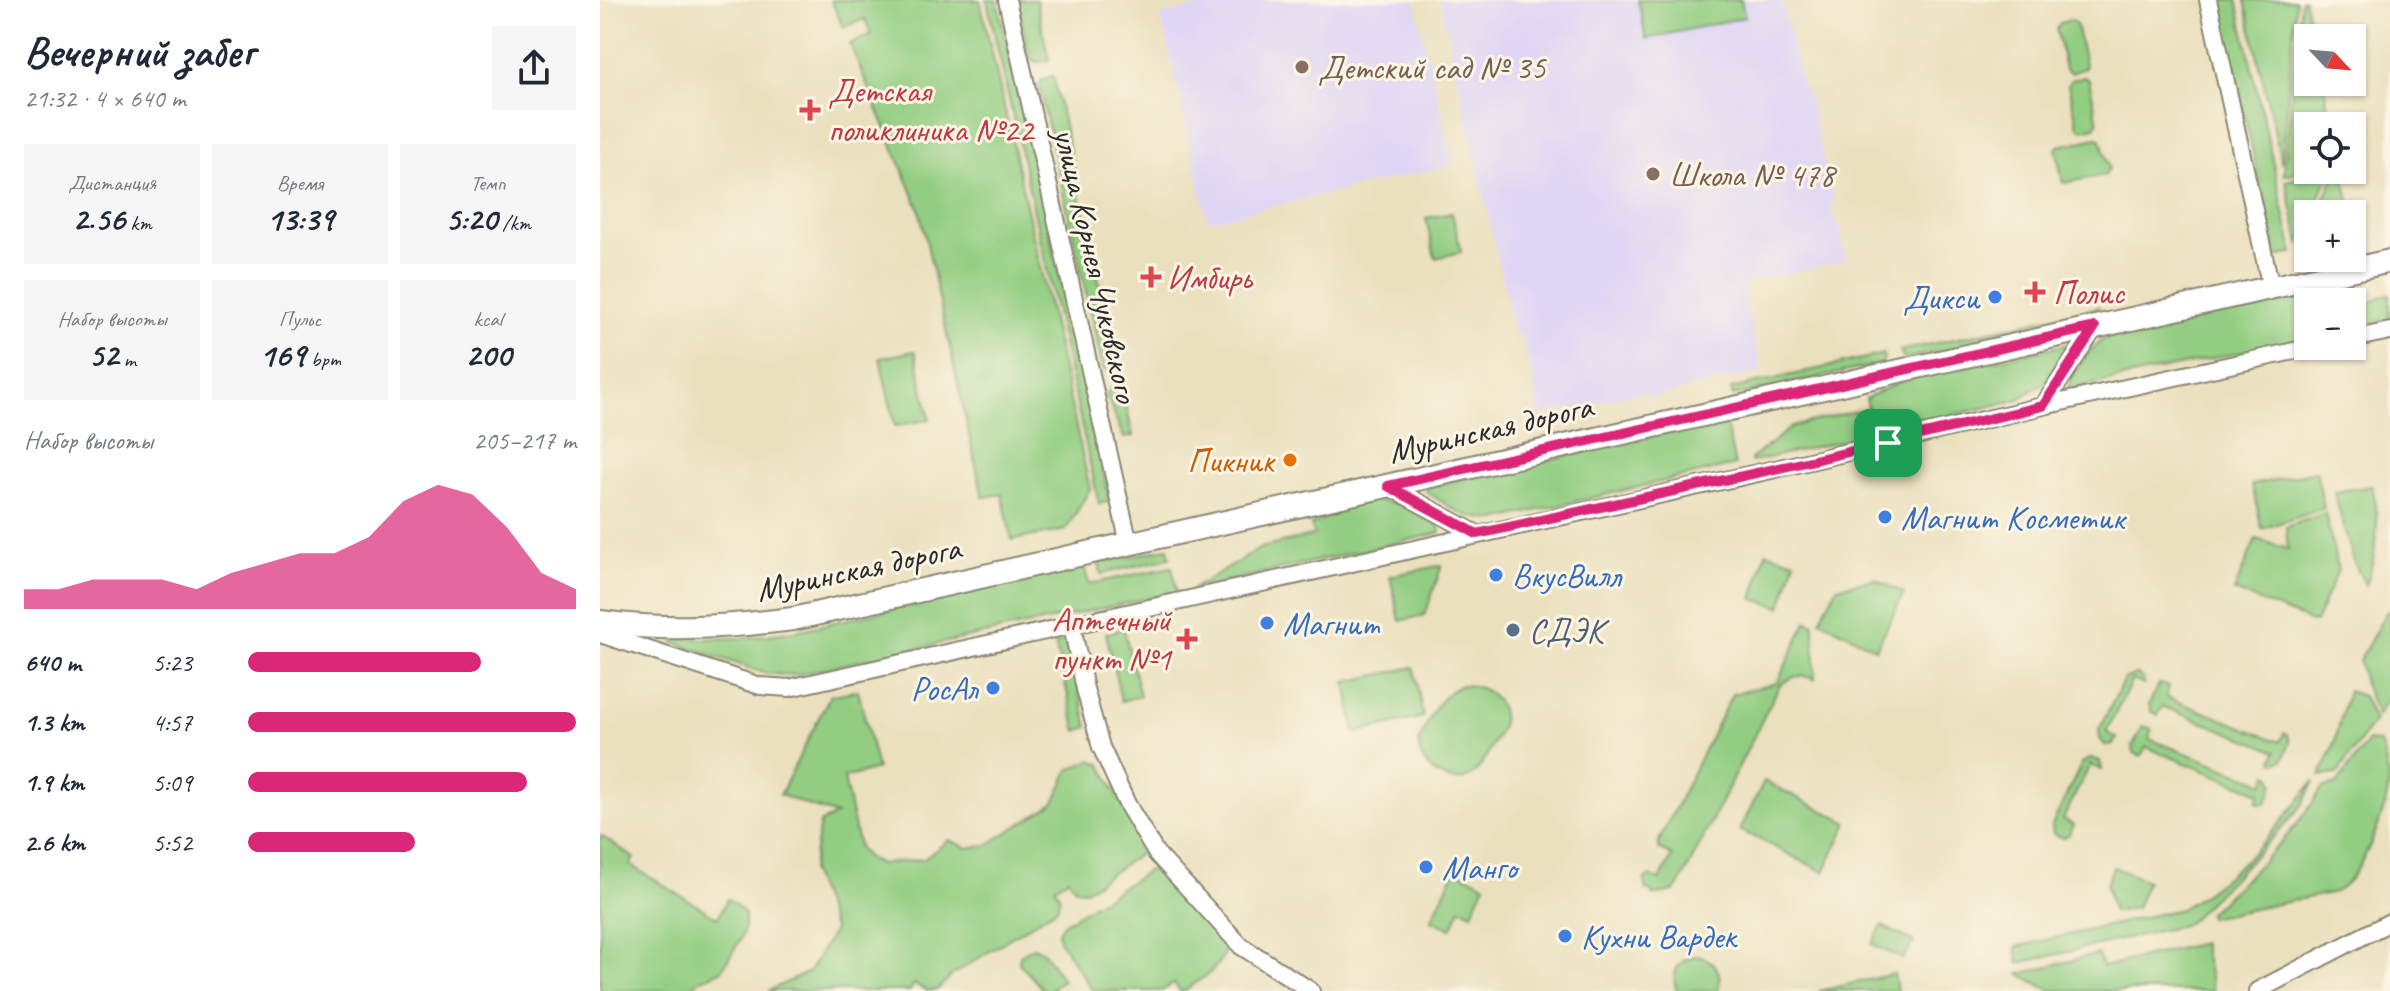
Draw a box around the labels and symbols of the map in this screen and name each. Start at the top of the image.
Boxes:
north arrow [2294,24,2366,96]
place label: Детский сад № 35 [1318,46,1547,89]
marker: Детский сад № 35 [1293,58,1311,76]
place label: Детская поликлиника №22 [828,69,1036,151]
marker: Детская поликлиника №22 [799,99,821,121]
street label: улица Корнея Чуковского [1044,122,1149,408]
place label: Школа № 478 [1669,153,1838,196]
marker: Школа № 478 [1644,165,1662,183]
place label: Имбирь [1167,256,1254,299]
marker: Имбирь [1142,268,1160,286]
place label: Полис [2053,271,2126,314]
place label: Дикси [1903,276,1981,319]
marker: Полис [2024,281,2046,303]
marker: Дикси [1986,288,2004,306]
street label: Муринская дорога [1384,384,1598,473]
pin [1854,409,1922,477]
place label: Пикник [1187,439,1277,482]
marker: Пикник [1281,451,1299,469]
place label: Магнит Косметик [1901,496,2128,539]
marker: Магнит Косметик [1876,508,1894,526]
street label: Муринская дорога [752,525,966,611]
place label: ВкусВилл [1512,554,1623,597]
marker: ВкусВилл [1487,566,1505,584]
place label: Аптечный пункт №1 [1052,598,1173,680]
place label: Магнит [1283,602,1381,645]
place label: СДЭК [1529,609,1610,652]
marker: Магнит [1258,614,1276,632]
marker: СДЭК [1504,621,1522,639]
marker: Аптечный пункт №1 [1178,630,1196,648]
place label: РосАл [911,667,979,710]
marker: РосАл [984,679,1002,697]
place label: Манго [1442,846,1521,889]
marker: Манго [1417,858,1435,876]
place label: Кухни Вардек [1581,915,1738,958]
marker: Кухни Вардек [1556,927,1574,945]

